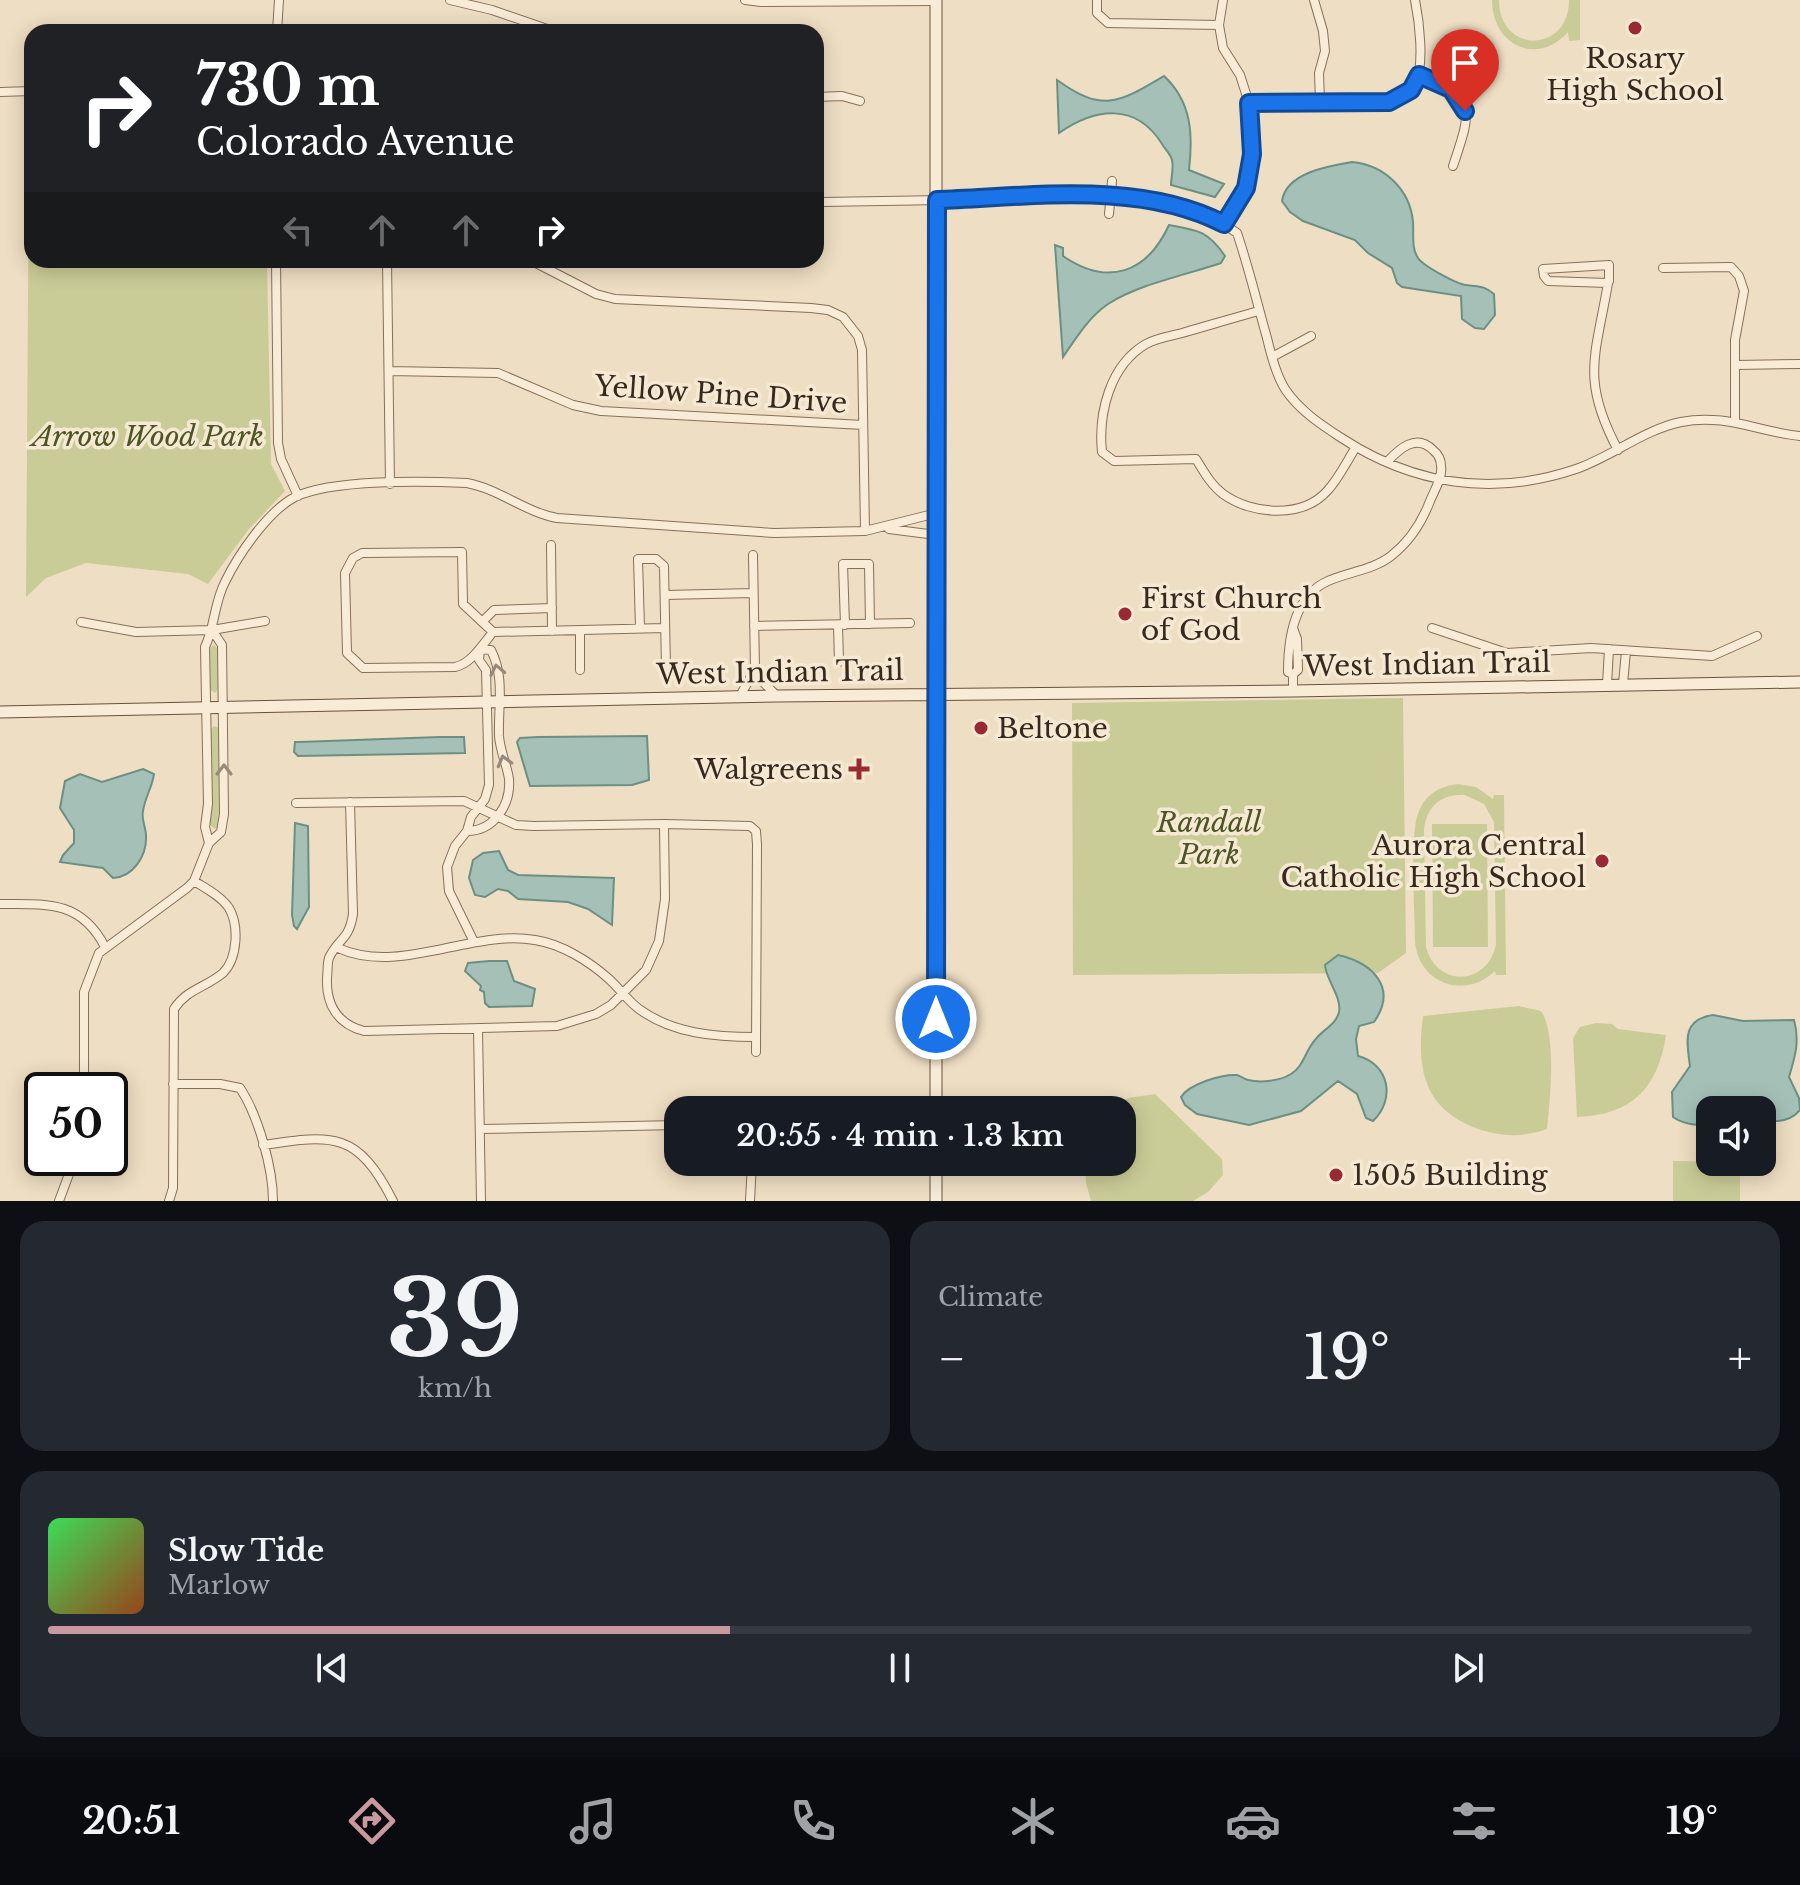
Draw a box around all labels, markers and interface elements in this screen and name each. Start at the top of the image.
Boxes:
marker: Rosary High School [1626,19,1644,37]
pin [1431,29,1499,111]
icon: arrive [1443,41,1487,85]
place label: Rosary High School [1546,41,1724,108]
text: 730 m [196,51,380,120]
icon: right [64,56,168,160]
text: Colorado Avenue [196,120,515,165]
icon: left [276,208,320,252]
icon: ahead [360,208,404,252]
icon: ahead [444,208,488,252]
icon: right [528,208,572,252]
street label: Yellow Pine Drive [593,368,848,421]
park label: Arrow Wood Park [28,419,264,454]
place label: First Church of God [1141,581,1322,648]
marker: First Church of God [1116,605,1134,623]
street label: West Indian Trail [1302,645,1551,684]
street label: West Indian Trail [655,653,904,692]
one-way arrow [489,663,506,677]
place label: Beltone [997,711,1108,746]
marker: Beltone [972,719,990,737]
place label: Walgreens [693,752,843,787]
one-way arrow [497,754,514,768]
marker: Walgreens [850,760,868,778]
one-way arrow [215,763,233,776]
park label: Randall Park [1155,805,1262,872]
place label: Aurora Central Catholic High School [1281,828,1586,895]
marker: Aurora Central Catholic High School [1593,852,1611,870]
position arrow [894,977,978,1061]
speed limit sign: 50 [24,1072,128,1176]
map controls [1696,1096,1776,1176]
button: sound [1696,1096,1776,1176]
text: 20:55 · 4 min · 1.3 km [736,1117,1064,1154]
place label: 1505 Building [1352,1158,1549,1193]
marker: 1505 Building [1327,1166,1345,1184]
text: 39 [387,1255,523,1384]
text: Climate [938,1281,1043,1313]
text: 19° [1304,1321,1390,1395]
text: − [938,1331,966,1386]
text: + [1728,1331,1752,1386]
text: km/h [418,1372,492,1404]
text: Slow Tide [168,1532,324,1569]
text: Marlow [168,1569,270,1601]
icon: previous [310,1646,354,1690]
icon: pause [878,1646,922,1690]
icon: next [1446,1646,1490,1690]
icon: directions [344,1793,400,1849]
icon: music [565,1793,621,1849]
icon: phone [785,1793,841,1849]
icon: climate [1005,1793,1061,1849]
icon: car [1225,1793,1281,1849]
icon: filters [1446,1793,1502,1849]
text: 20:51 [82,1799,180,1844]
text: 19° [1666,1799,1718,1844]

